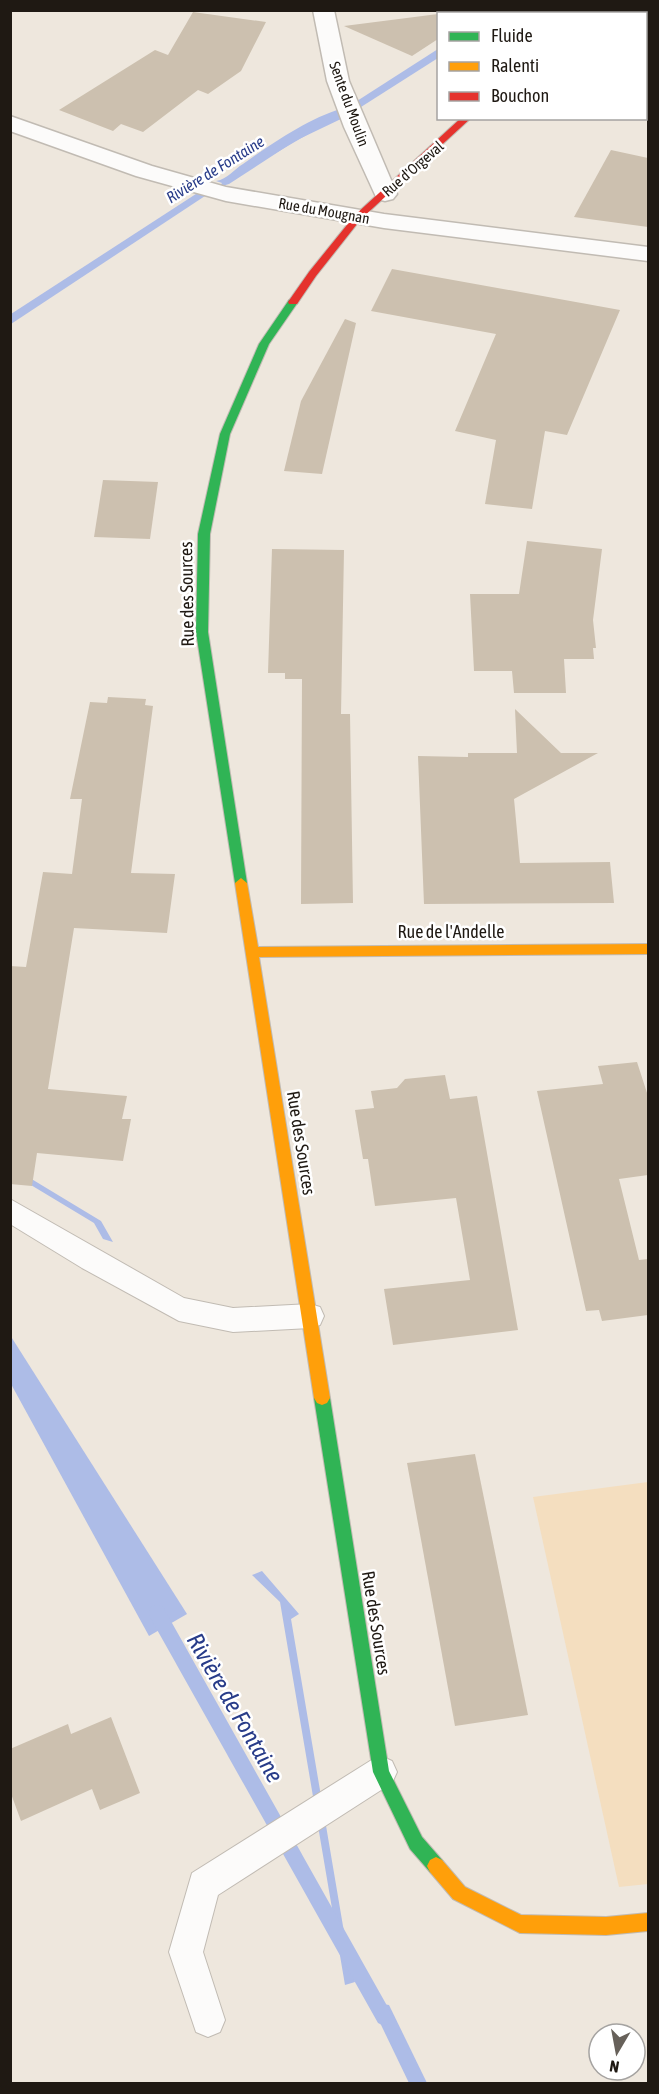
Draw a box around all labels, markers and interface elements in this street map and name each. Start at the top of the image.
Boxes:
legend [437,12,647,120]
text: Fluide [491,25,533,46]
text: Ralenti [491,55,539,76]
street label: Sente du Moulin [326,59,373,149]
text: Bouchon [491,85,549,106]
water label: Rivière de Fontaine [163,132,267,206]
street label: Rue d'Orgeval [379,137,447,200]
street label: Rue du Mougnan [277,194,371,227]
street label: Rue des Sources [175,541,198,647]
street label: Rue de l'Andelle [397,921,505,942]
street label: Rue des Sources [283,1089,320,1196]
street label: Rue des Sources [358,1569,395,1676]
water label: Rivière de Fontaine [182,1628,289,1787]
north arrow [587,2022,647,2082]
text: N [608,2057,621,2076]

